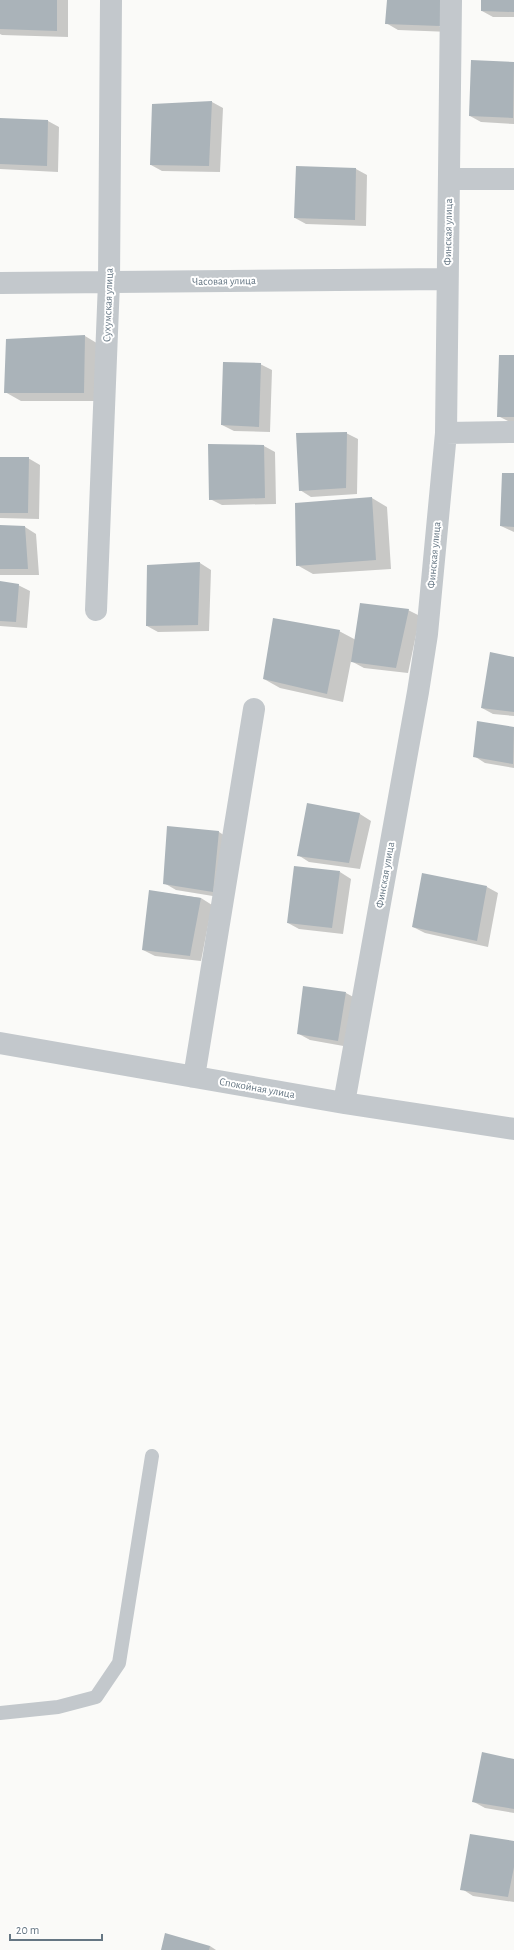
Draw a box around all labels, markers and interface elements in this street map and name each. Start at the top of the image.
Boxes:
street label: Финская улица [442,198,454,266]
street label: Сухумская улица [101,268,115,342]
street label: Часовая улица [192,275,256,287]
street label: Финская улица [426,521,442,589]
street label: Финская улица [374,841,396,909]
street label: Спокойная улица [218,1076,296,1100]
scale bar [10,1916,102,1942]
text: 20 m [16,1924,39,1936]

